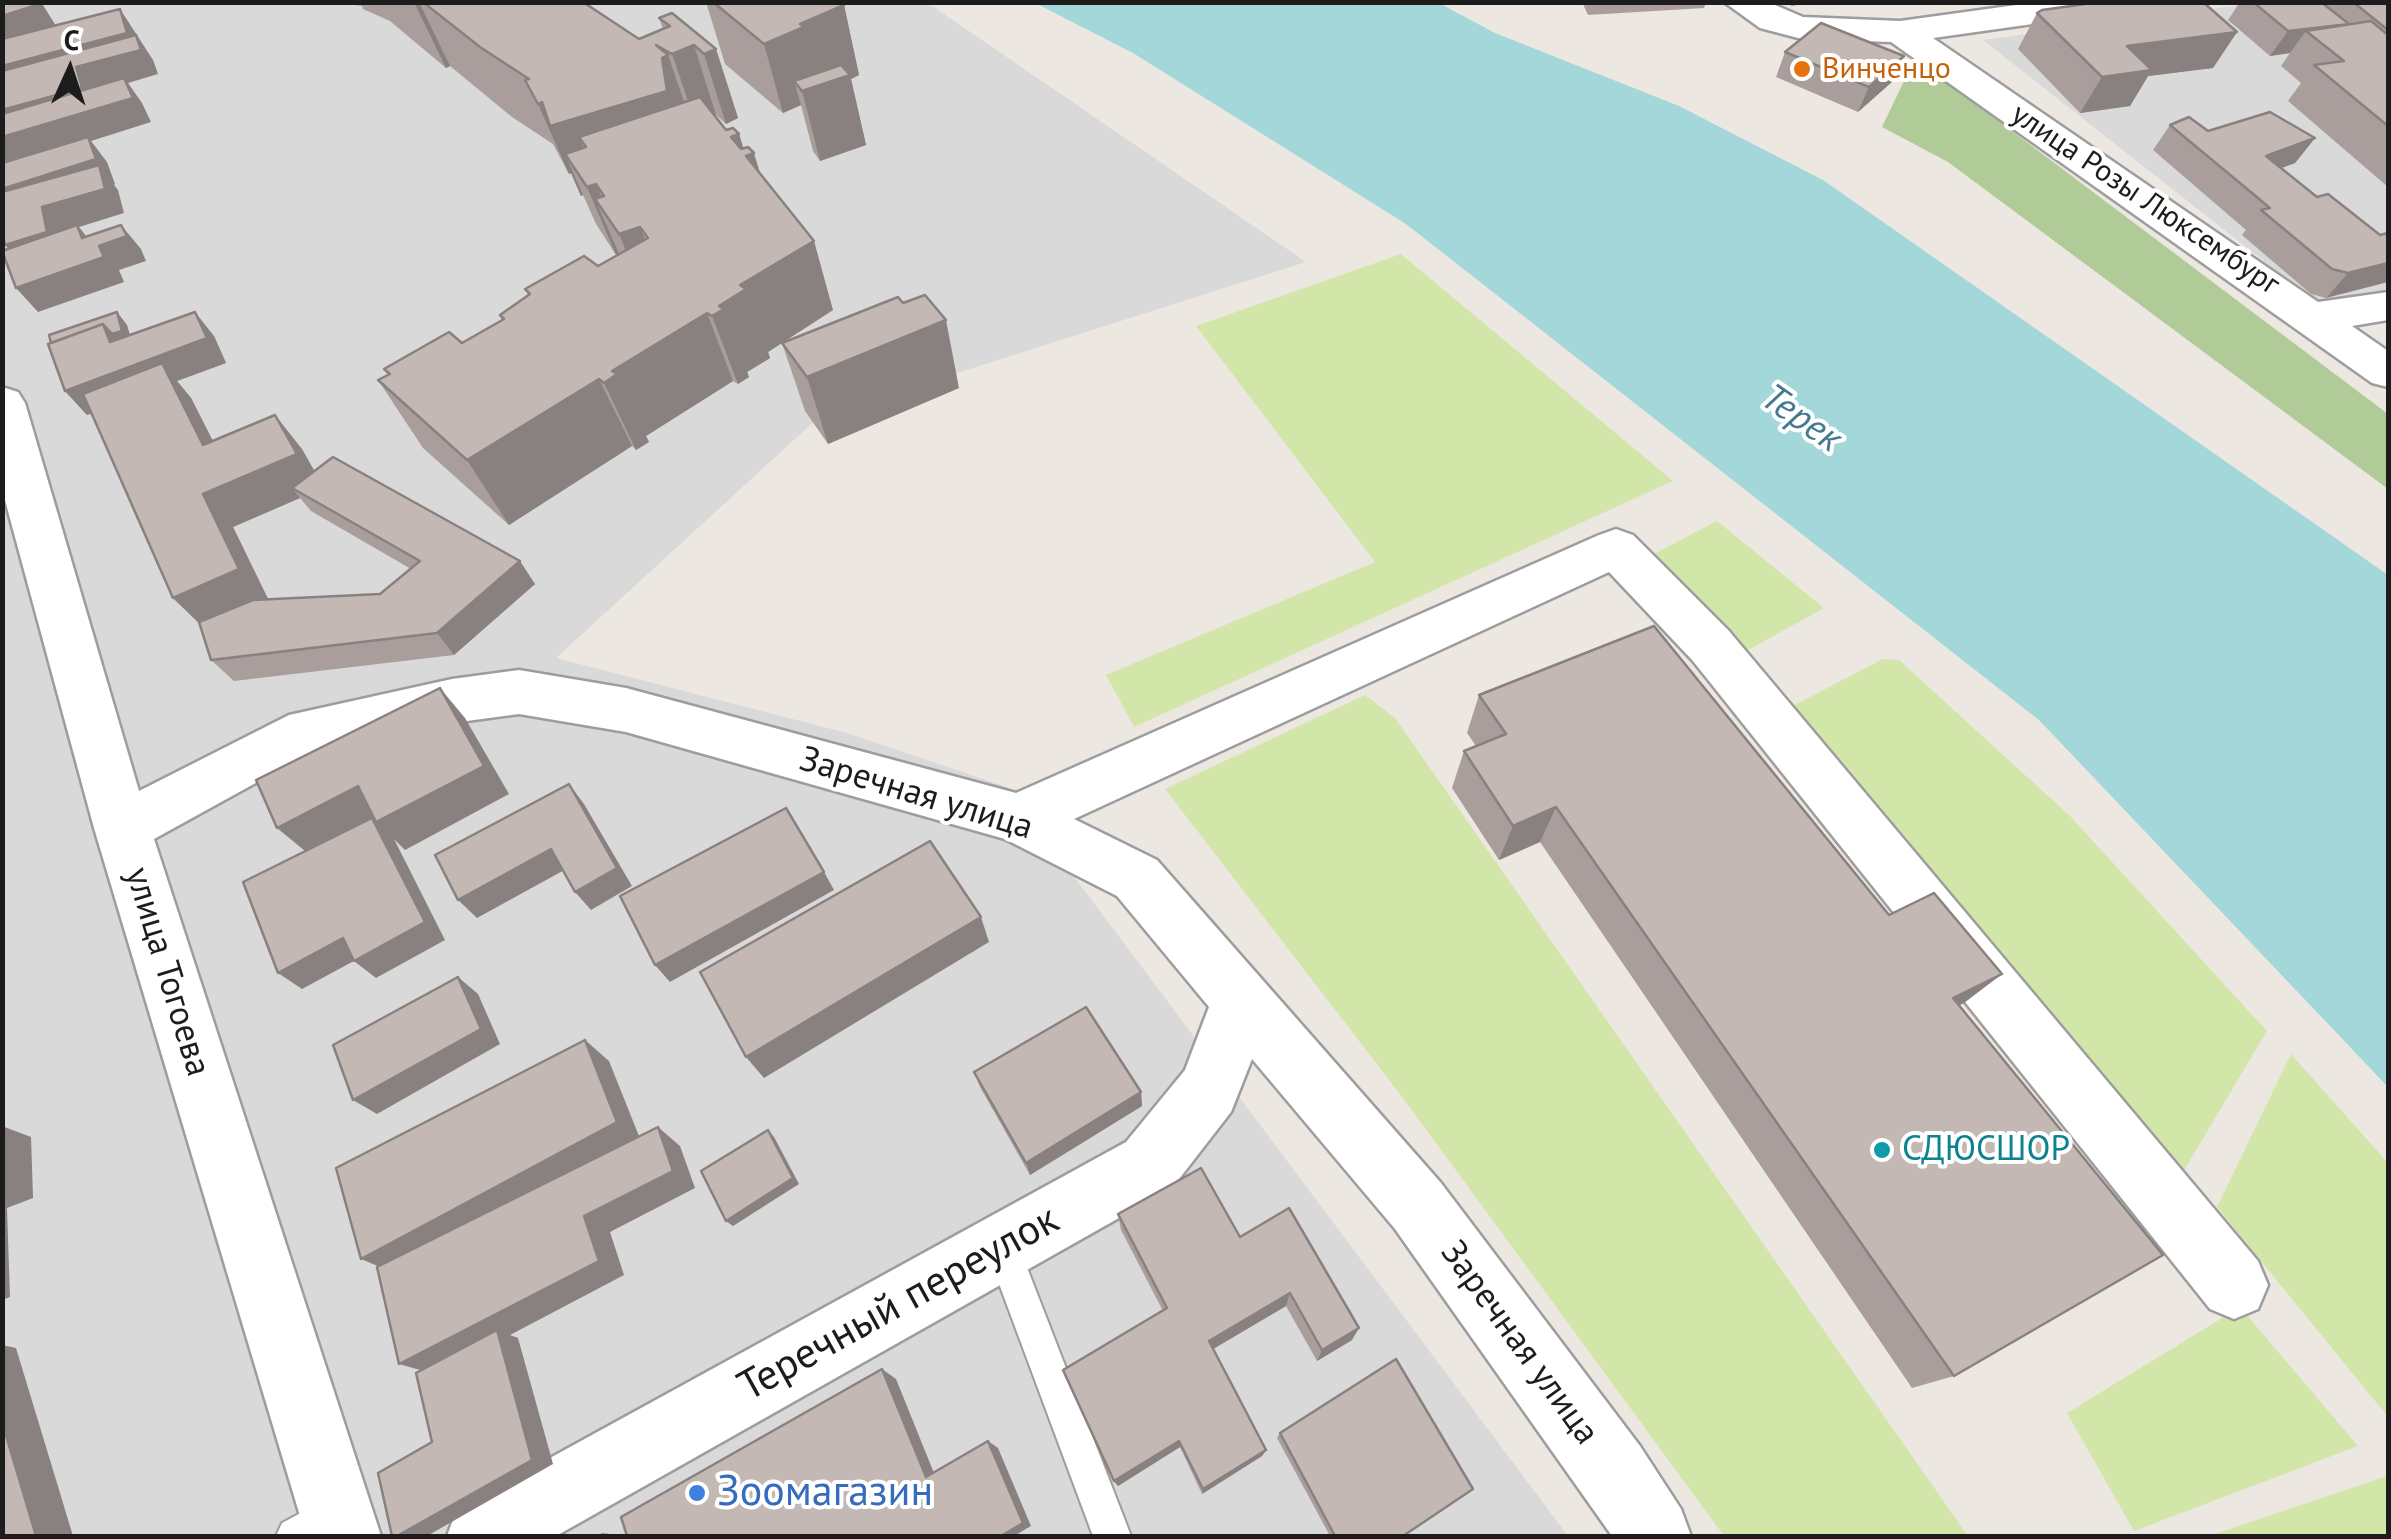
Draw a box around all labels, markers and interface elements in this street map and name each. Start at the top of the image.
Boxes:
north arrow [20,20,120,120]
text: С [63,21,80,58]
place label: Винченцо [1822,51,1951,87]
marker: Винченцо [1791,58,1813,80]
street label: улица Розы Люксембург [2004,97,2286,303]
water label: Терек [1752,375,1850,463]
street label: Заречная улица [794,739,1038,849]
street label: улица Тогоева [115,863,219,1081]
place label: СДЮСШОР [1902,1129,2070,1171]
marker: СДЮСШОР [1871,1139,1893,1161]
street label: Теречный переулок [730,1195,1068,1413]
street label: Заречная улица [1431,1233,1607,1453]
place label: Зоомагазин [717,1468,933,1518]
marker: Зоомагазин [686,1482,708,1504]

